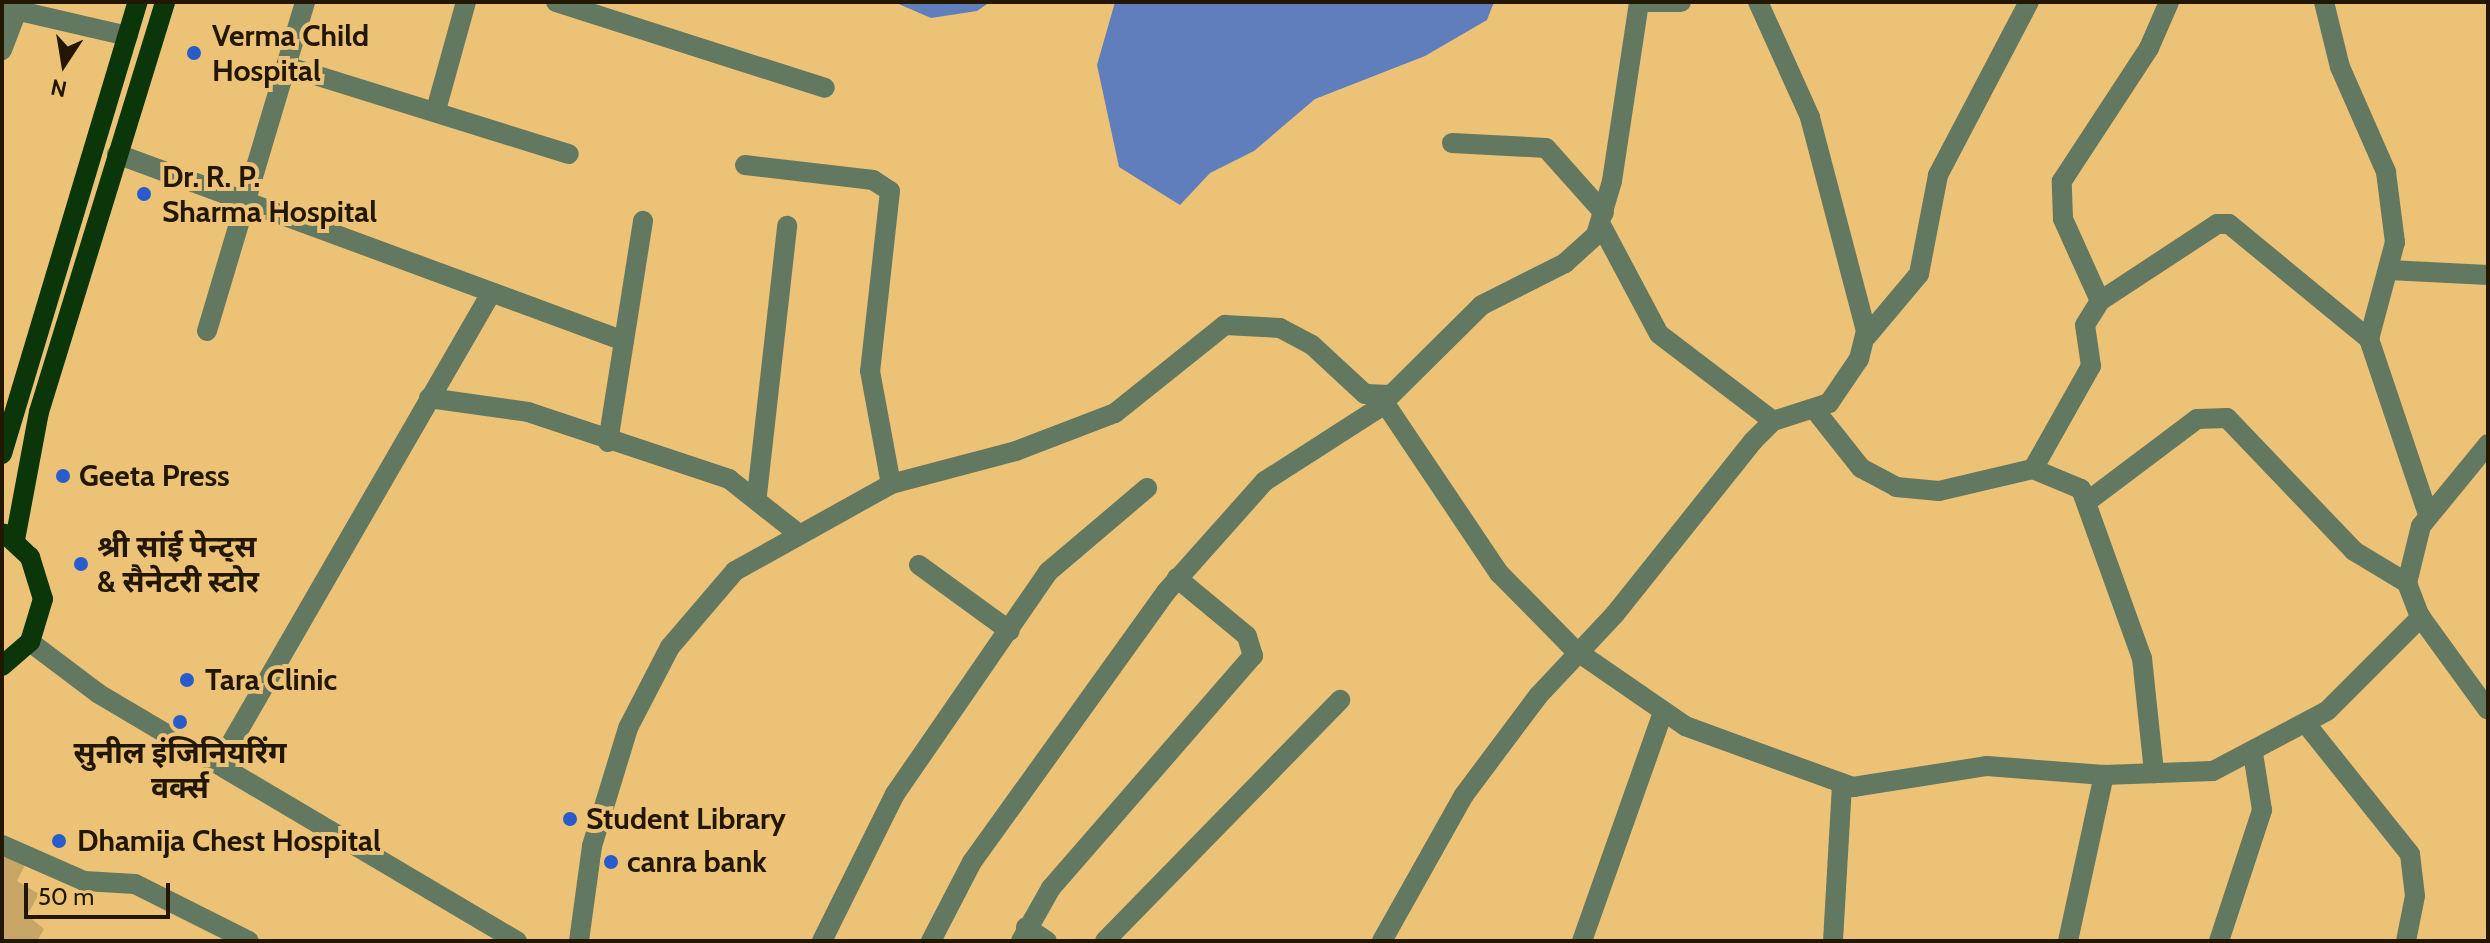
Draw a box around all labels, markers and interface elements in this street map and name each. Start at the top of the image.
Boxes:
place label: Verma Child Hospital [212,18,369,88]
north arrow [24,24,104,104]
marker: Verma Child Hospital [183,42,205,64]
text: N [48,73,69,103]
place label: Dr. R. P. Sharma Hospital [162,159,377,230]
marker: Dr. R. P. Sharma Hospital [133,183,155,205]
place label: Geeta Press [79,458,230,494]
marker: Geeta Press [54,467,72,485]
place label: श्री सांई पेन्ट्स & सैनेटरी स्टोर [97,529,259,600]
marker: श्री सांई पेन्ट्स & सैनेटरी स्टोर [72,555,90,573]
place label: Tara Clinic [205,662,337,698]
marker: Tara Clinic [176,669,198,691]
marker: सुनील इंजिनियरिंग वर्क्स [171,713,189,731]
place label: सुनील इंजिनियरिंग वर्क्स [73,735,287,806]
place label: Student Library [586,801,786,837]
marker: Student Library [561,810,579,828]
place label: Dhamija Chest Hospital [77,823,381,859]
marker: Dhamija Chest Hospital [48,830,70,852]
place label: canra bank [627,844,767,880]
marker: canra bank [602,853,620,871]
scale bar [28,867,174,917]
text: 50 m [38,882,94,911]

